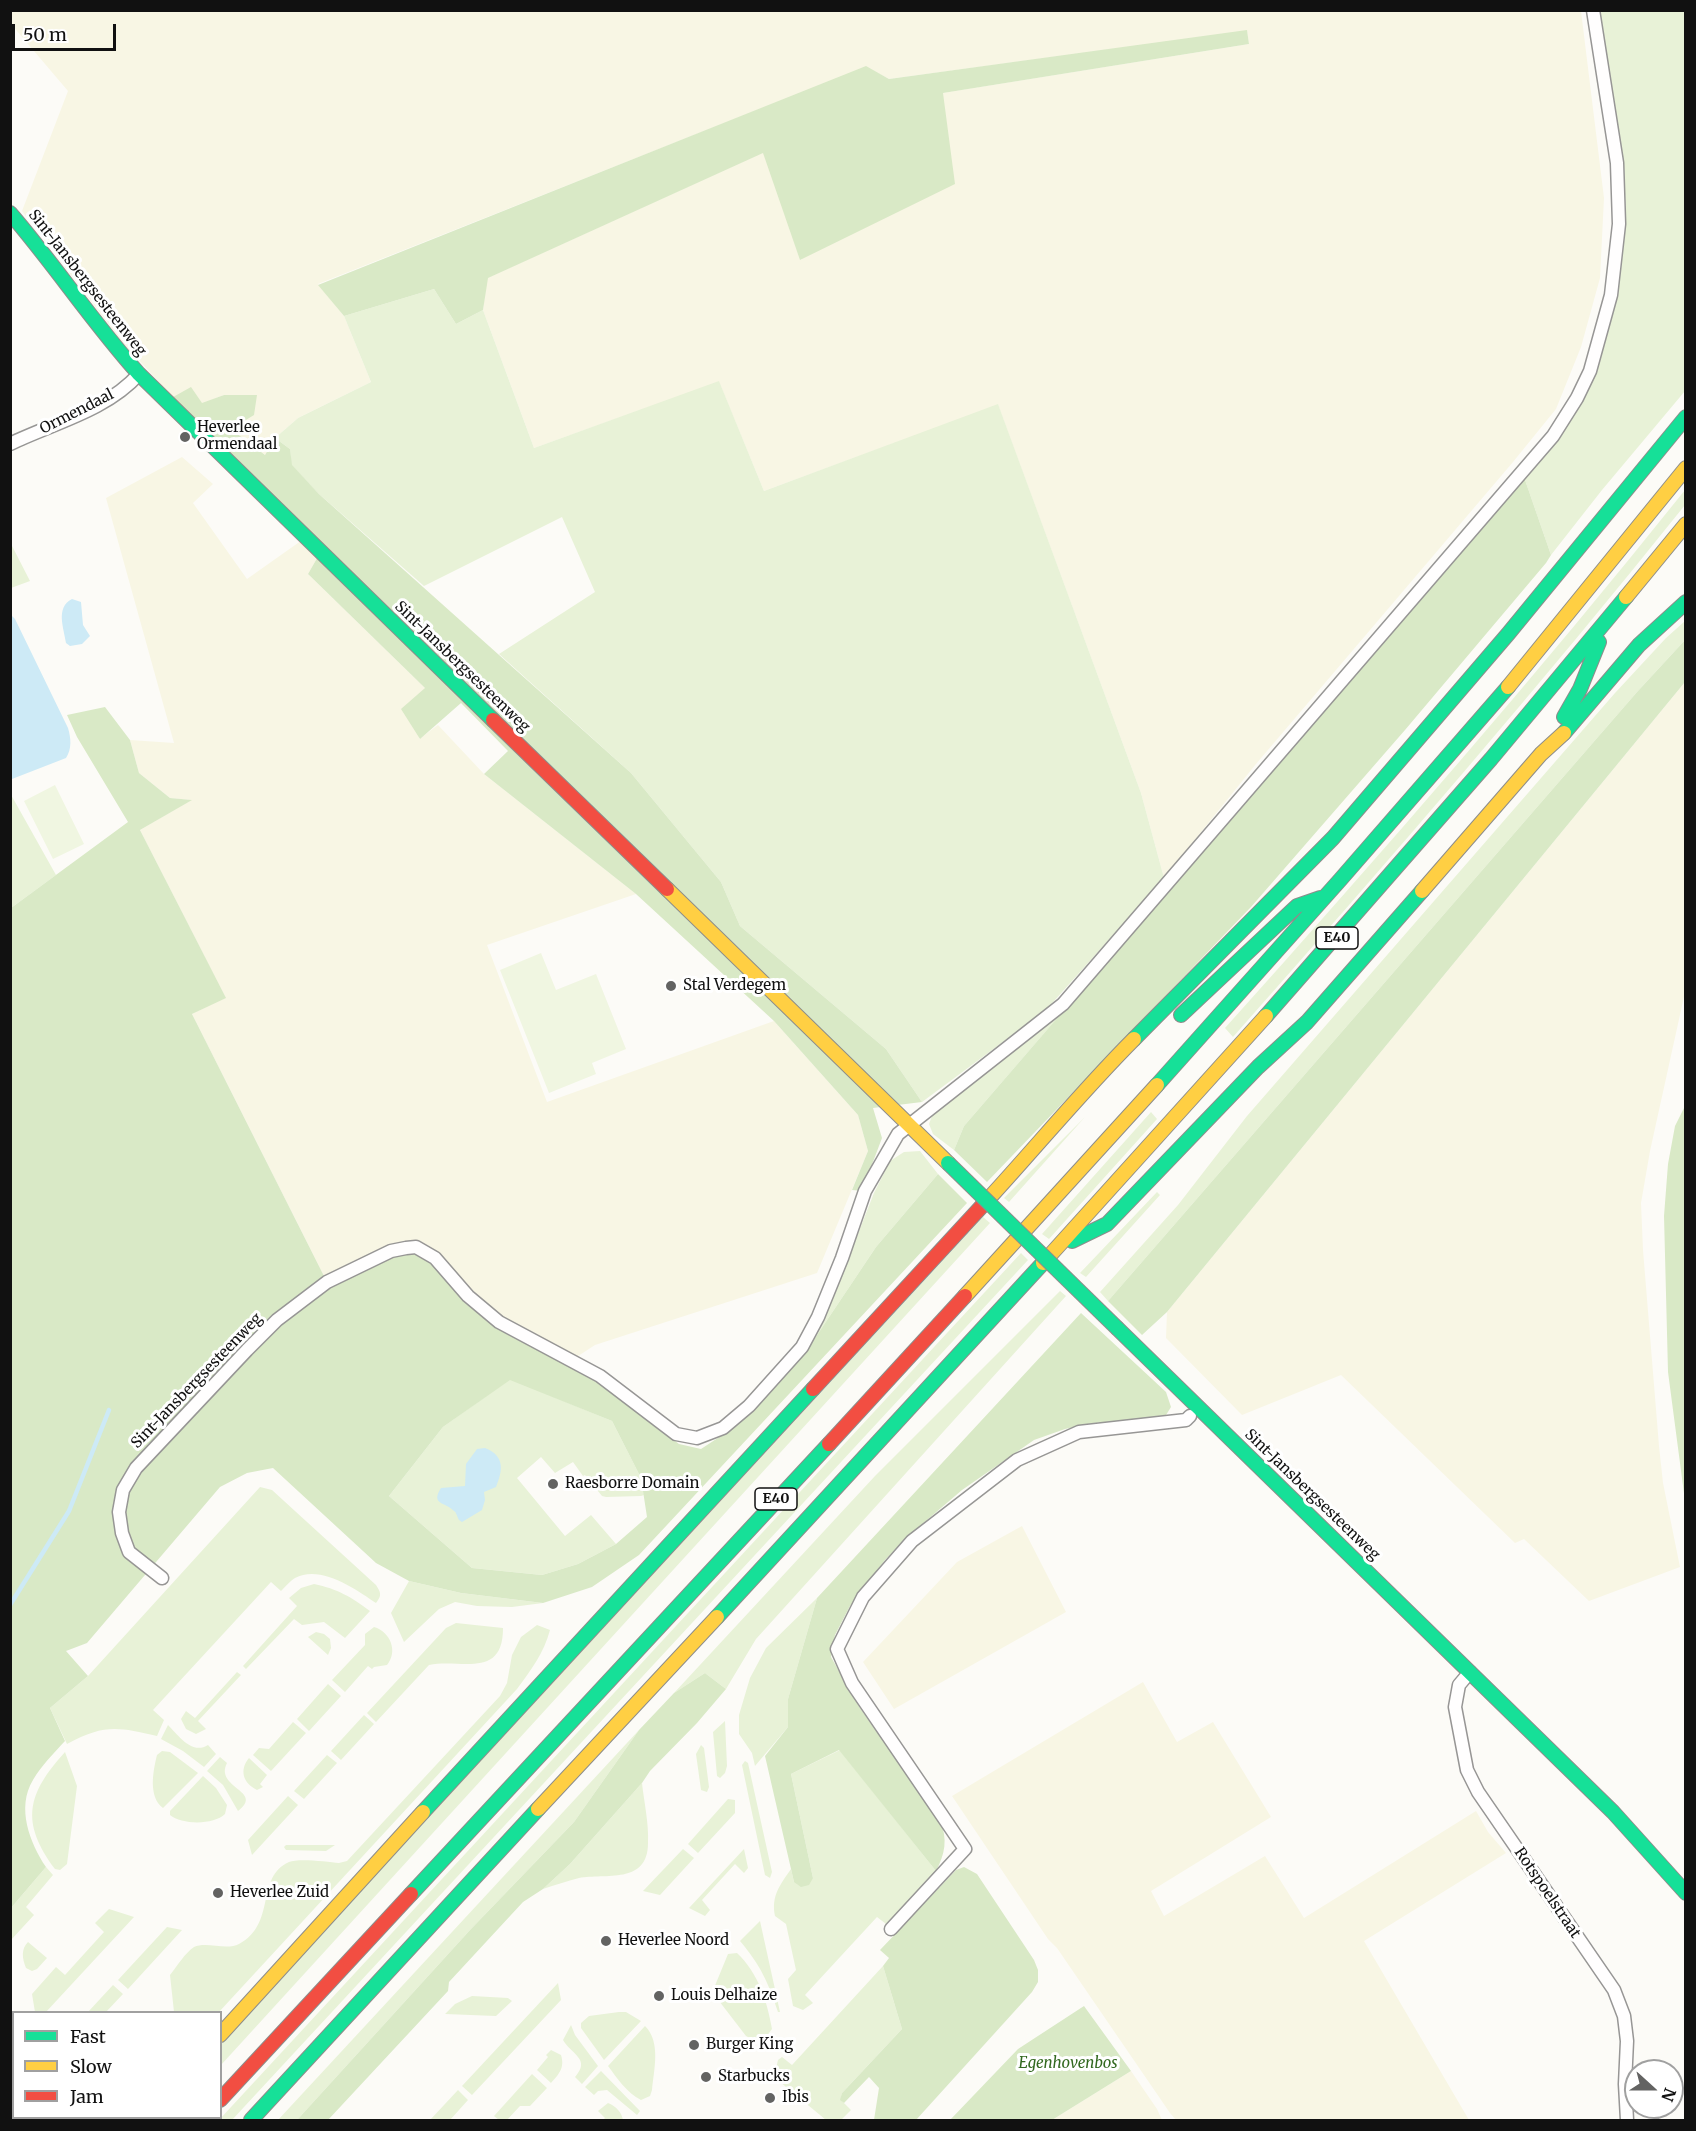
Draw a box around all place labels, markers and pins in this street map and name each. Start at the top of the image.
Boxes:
place label: Heverlee Ormendaal [197,419,277,454]
marker: Heverlee Ormendaal [178,430,192,444]
place label: Stal Verdegem [683,977,786,995]
marker: Stal Verdegem [664,979,678,993]
place label: Raesborre Domain [565,1475,700,1493]
marker: Raesborre Domain [546,1477,560,1491]
place label: Heverlee Zuid [230,1884,329,1902]
marker: Heverlee Zuid [211,1886,225,1900]
place label: Heverlee Noord [618,1932,729,1950]
marker: Heverlee Noord [599,1934,613,1948]
place label: Louis Delhaize [671,1987,777,2005]
marker: Louis Delhaize [652,1989,666,2003]
place label: Burger King [706,2036,793,2054]
marker: Burger King [687,2038,701,2052]
place label: Starbucks [718,2068,790,2086]
marker: Starbucks [699,2070,713,2084]
place label: Ibis [782,2089,809,2107]
marker: Ibis [763,2091,777,2105]

